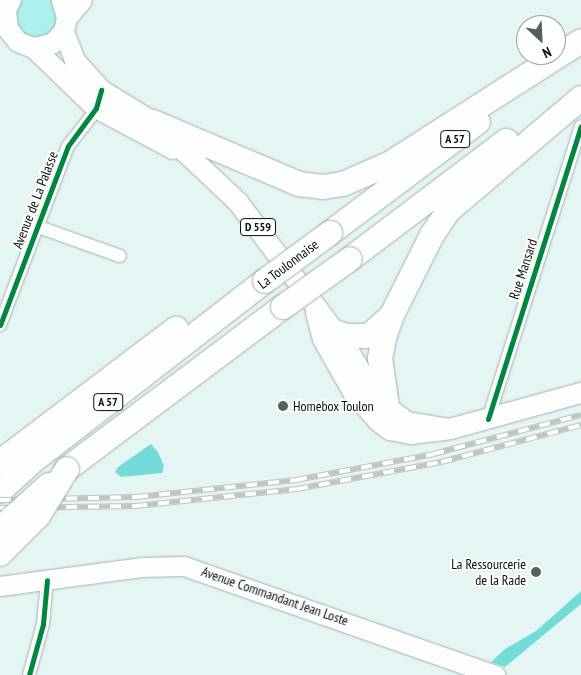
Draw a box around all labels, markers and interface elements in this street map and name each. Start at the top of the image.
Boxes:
north arrow [516,15,566,65]
text: N [540,43,554,62]
road number: A 57 [440,130,470,148]
street label: Avenue de La Palasse [9,149,61,251]
road number: D 559 [239,218,277,236]
street label: La Toulonnaise [254,236,322,292]
street label: Rue Mansard [505,237,541,301]
road number: A 57 [93,392,123,412]
place label: Homebox Toulon [293,398,374,414]
marker: Homebox Toulon [277,400,289,412]
place label: La Ressourcerie de la Rade [451,556,526,588]
street label: Avenue Commandant Jean Loste [199,563,351,629]
marker: La Ressourcerie de la Rade [530,566,542,578]

